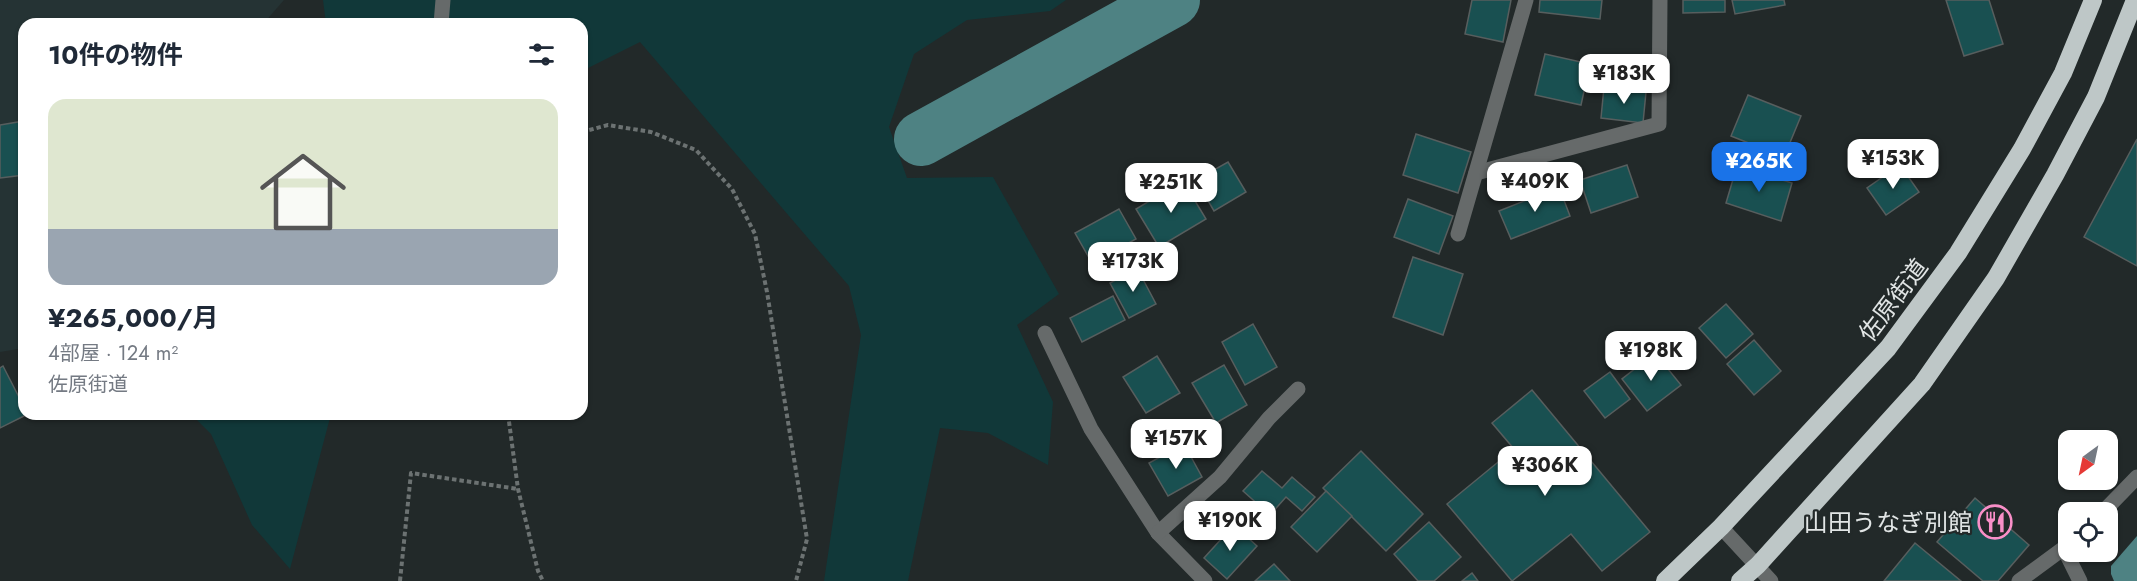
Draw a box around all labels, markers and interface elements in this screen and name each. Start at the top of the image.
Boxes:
text: 10件の物件 [48,36,182,74]
icon: filters [525,38,558,71]
pin: ¥183K [1582,54,1666,105]
text: ¥183K [1593,59,1655,88]
icon: home [249,138,357,246]
pin: ¥153K [1851,139,1935,190]
pin: ¥265K [1717,142,1801,193]
text: ¥153K [1862,144,1924,173]
text: ¥265K [1726,147,1792,176]
pin: ¥409K [1493,162,1577,213]
pin: ¥251K [1129,163,1213,214]
text: ¥409K [1501,167,1569,196]
text: ¥251K [1139,168,1203,197]
pin: ¥173K [1091,242,1175,293]
text: ¥173K [1102,247,1164,276]
street label: 佐原街道 [1850,251,1936,349]
text: ¥265,000/月 [48,299,218,337]
pin: ¥198K [1609,331,1693,382]
text: ¥198K [1619,336,1683,365]
text: 4部屋 · 124 m² [48,339,178,368]
text: 佐原街道 [48,370,128,399]
pin: ¥157K [1134,419,1218,470]
text: ¥157K [1145,424,1207,453]
north arrow [2058,430,2118,490]
map controls [2058,430,2118,562]
pin: ¥306K [1503,446,1587,497]
text: ¥306K [1512,451,1578,480]
pin: ¥190K [1188,501,1272,552]
button: locate [2058,502,2118,562]
restaurant icon: 山田うなぎ別館 [1977,504,2013,540]
place label: 山田うなぎ別館 [1804,505,1972,540]
text: ¥190K [1198,506,1262,535]

